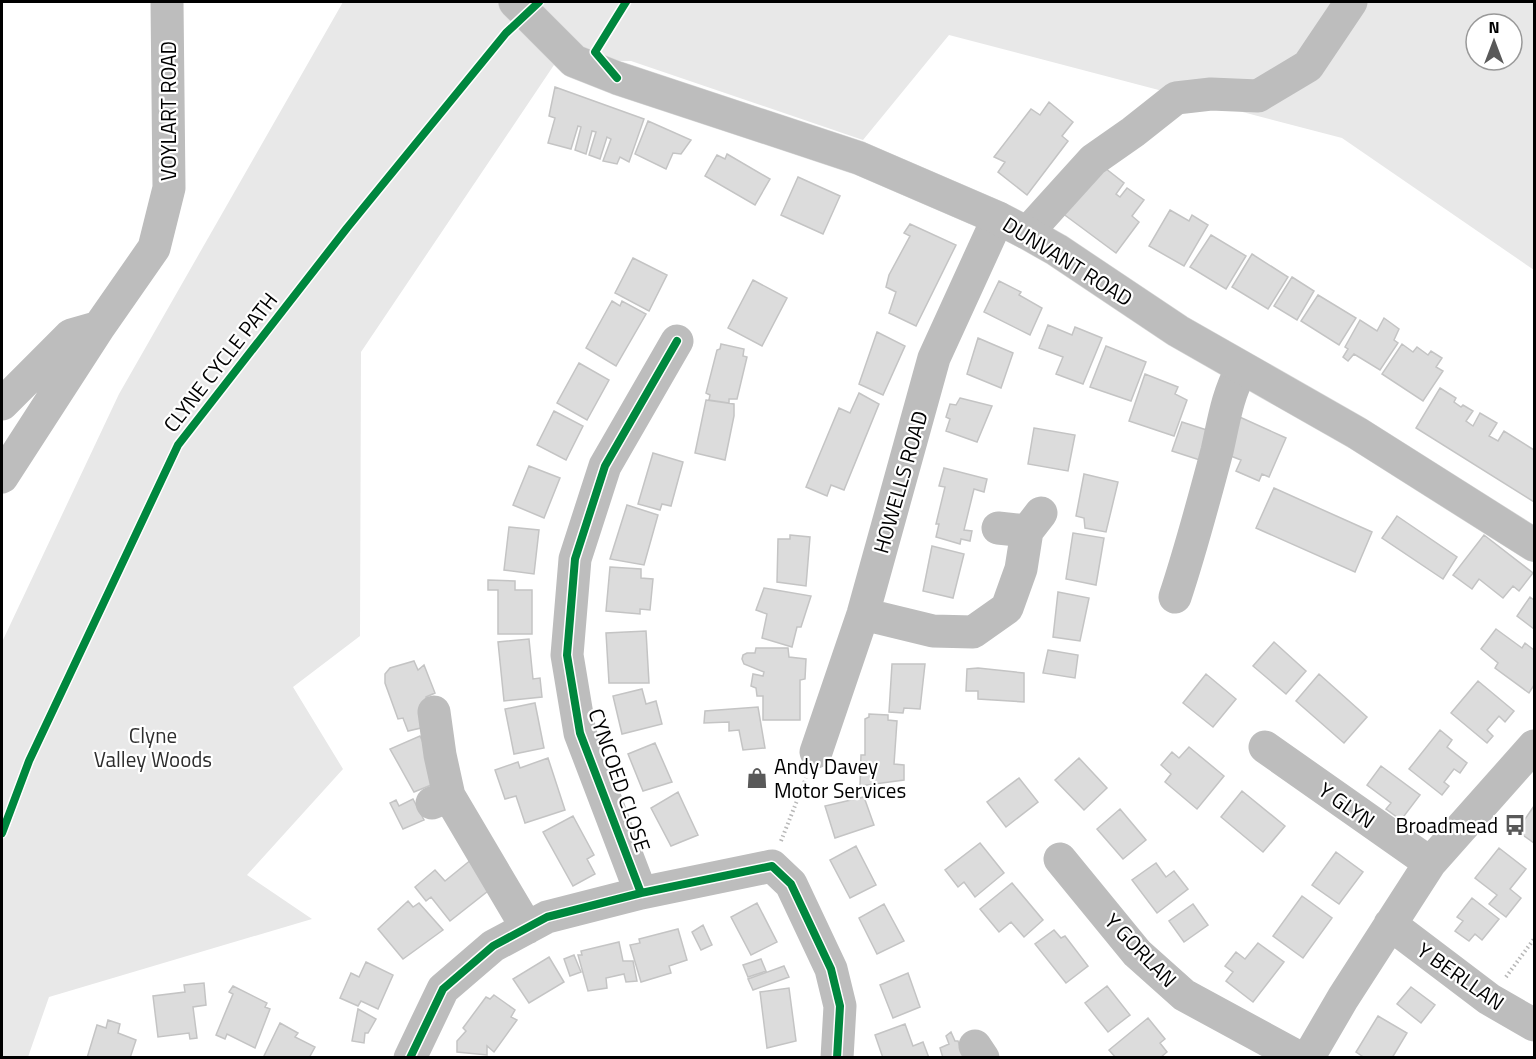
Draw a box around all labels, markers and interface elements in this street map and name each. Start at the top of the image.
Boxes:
north arrow [1464,12,1524,72]
text: N [1488,15,1500,39]
street label: VOYLART ROAD [152,41,184,181]
street label: DUNVANT ROAD [997,208,1139,314]
street label: CLYNE CYCLE PATH [155,285,285,439]
street label: HOWELLS ROAD [864,407,936,557]
street label: CYNCOED CLOSE [581,704,659,856]
park label: Clyne Valley Woods [94,719,212,775]
place label: Andy Davey Motor Services [774,750,906,806]
shop icon: Andy Davey Motor Services [745,766,769,790]
street label: Y GLYN [1312,774,1382,836]
place label: Broadmead [1395,809,1498,841]
bus stop icon: Broadmead [1503,813,1527,837]
street label: Y GORLAN [1097,906,1185,994]
street label: Y BERLLAN [1411,934,1511,1018]

